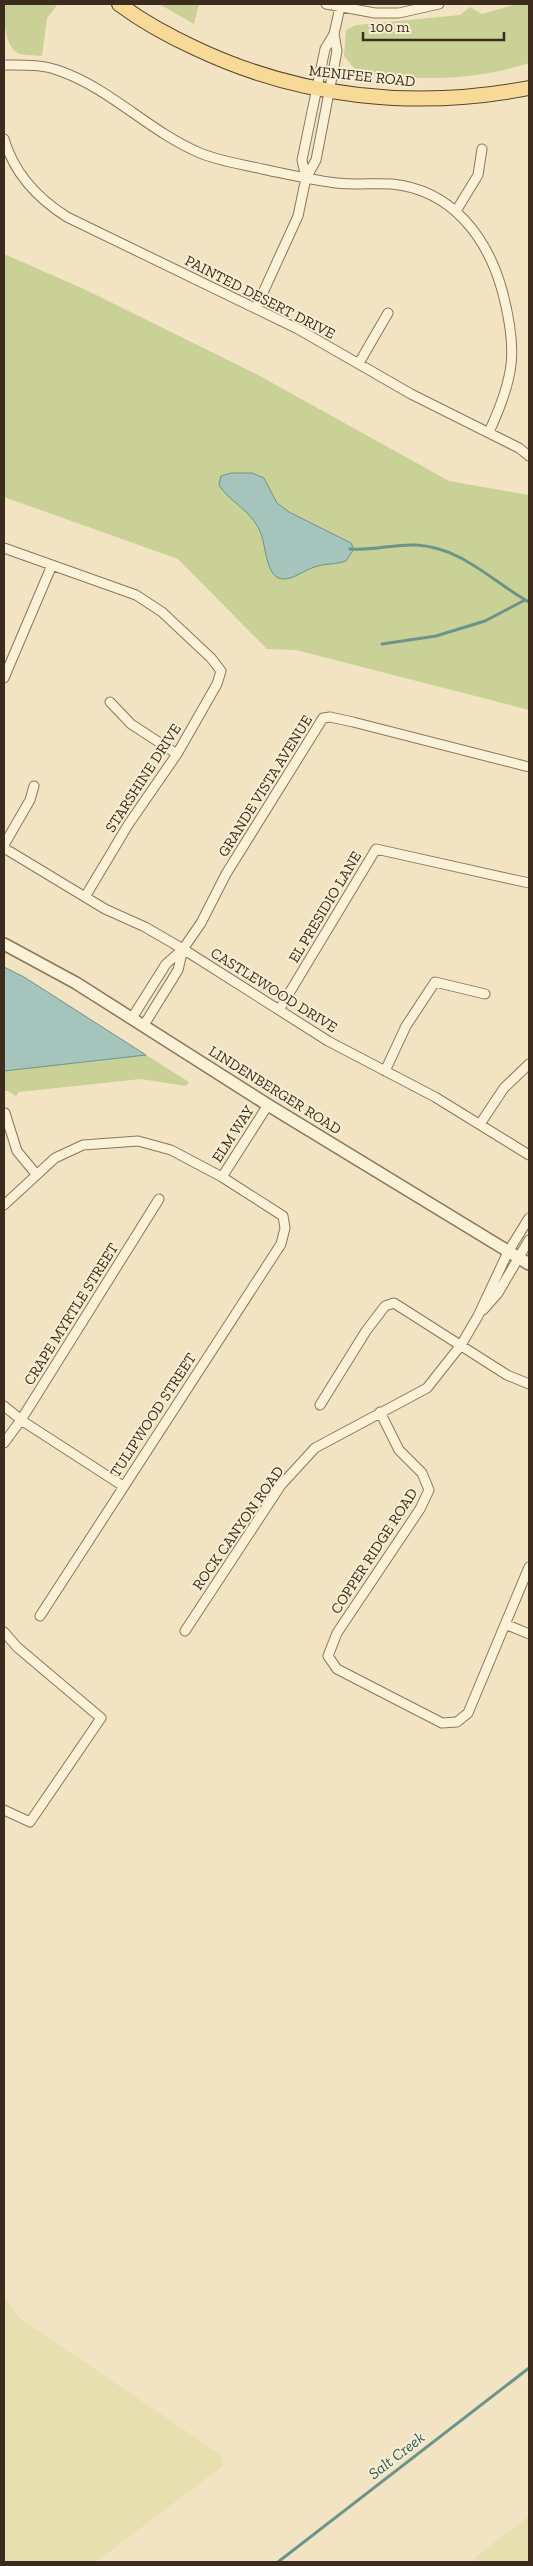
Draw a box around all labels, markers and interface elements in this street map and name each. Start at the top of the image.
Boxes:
scale bar [363,10,504,42]
text: 100 m [370,18,409,36]
street label: MENIFEE ROAD [308,61,416,91]
street label: PAINTED DESERT DRIVE [182,251,338,343]
street label: GRANDE VISTA AVENUE [214,712,316,860]
street label: STARSHINE DRIVE [101,720,185,836]
street label: EL PRESIDIO LANE [285,848,365,966]
street label: CASTLEWOOD DRIVE [207,944,341,1036]
street label: LINDENBERGER ROAD [205,1042,345,1138]
street label: ELM WAY [208,1102,258,1166]
street label: CRAPE MYRTLE STREET [20,1240,122,1388]
street label: TULIPWOOD STREET [106,1349,200,1481]
street label: ROCK CANYON ROAD [188,1463,288,1593]
street label: COPPER RIDGE ROAD [327,1485,421,1617]
water label: Salt Creek [364,2428,428,2483]

